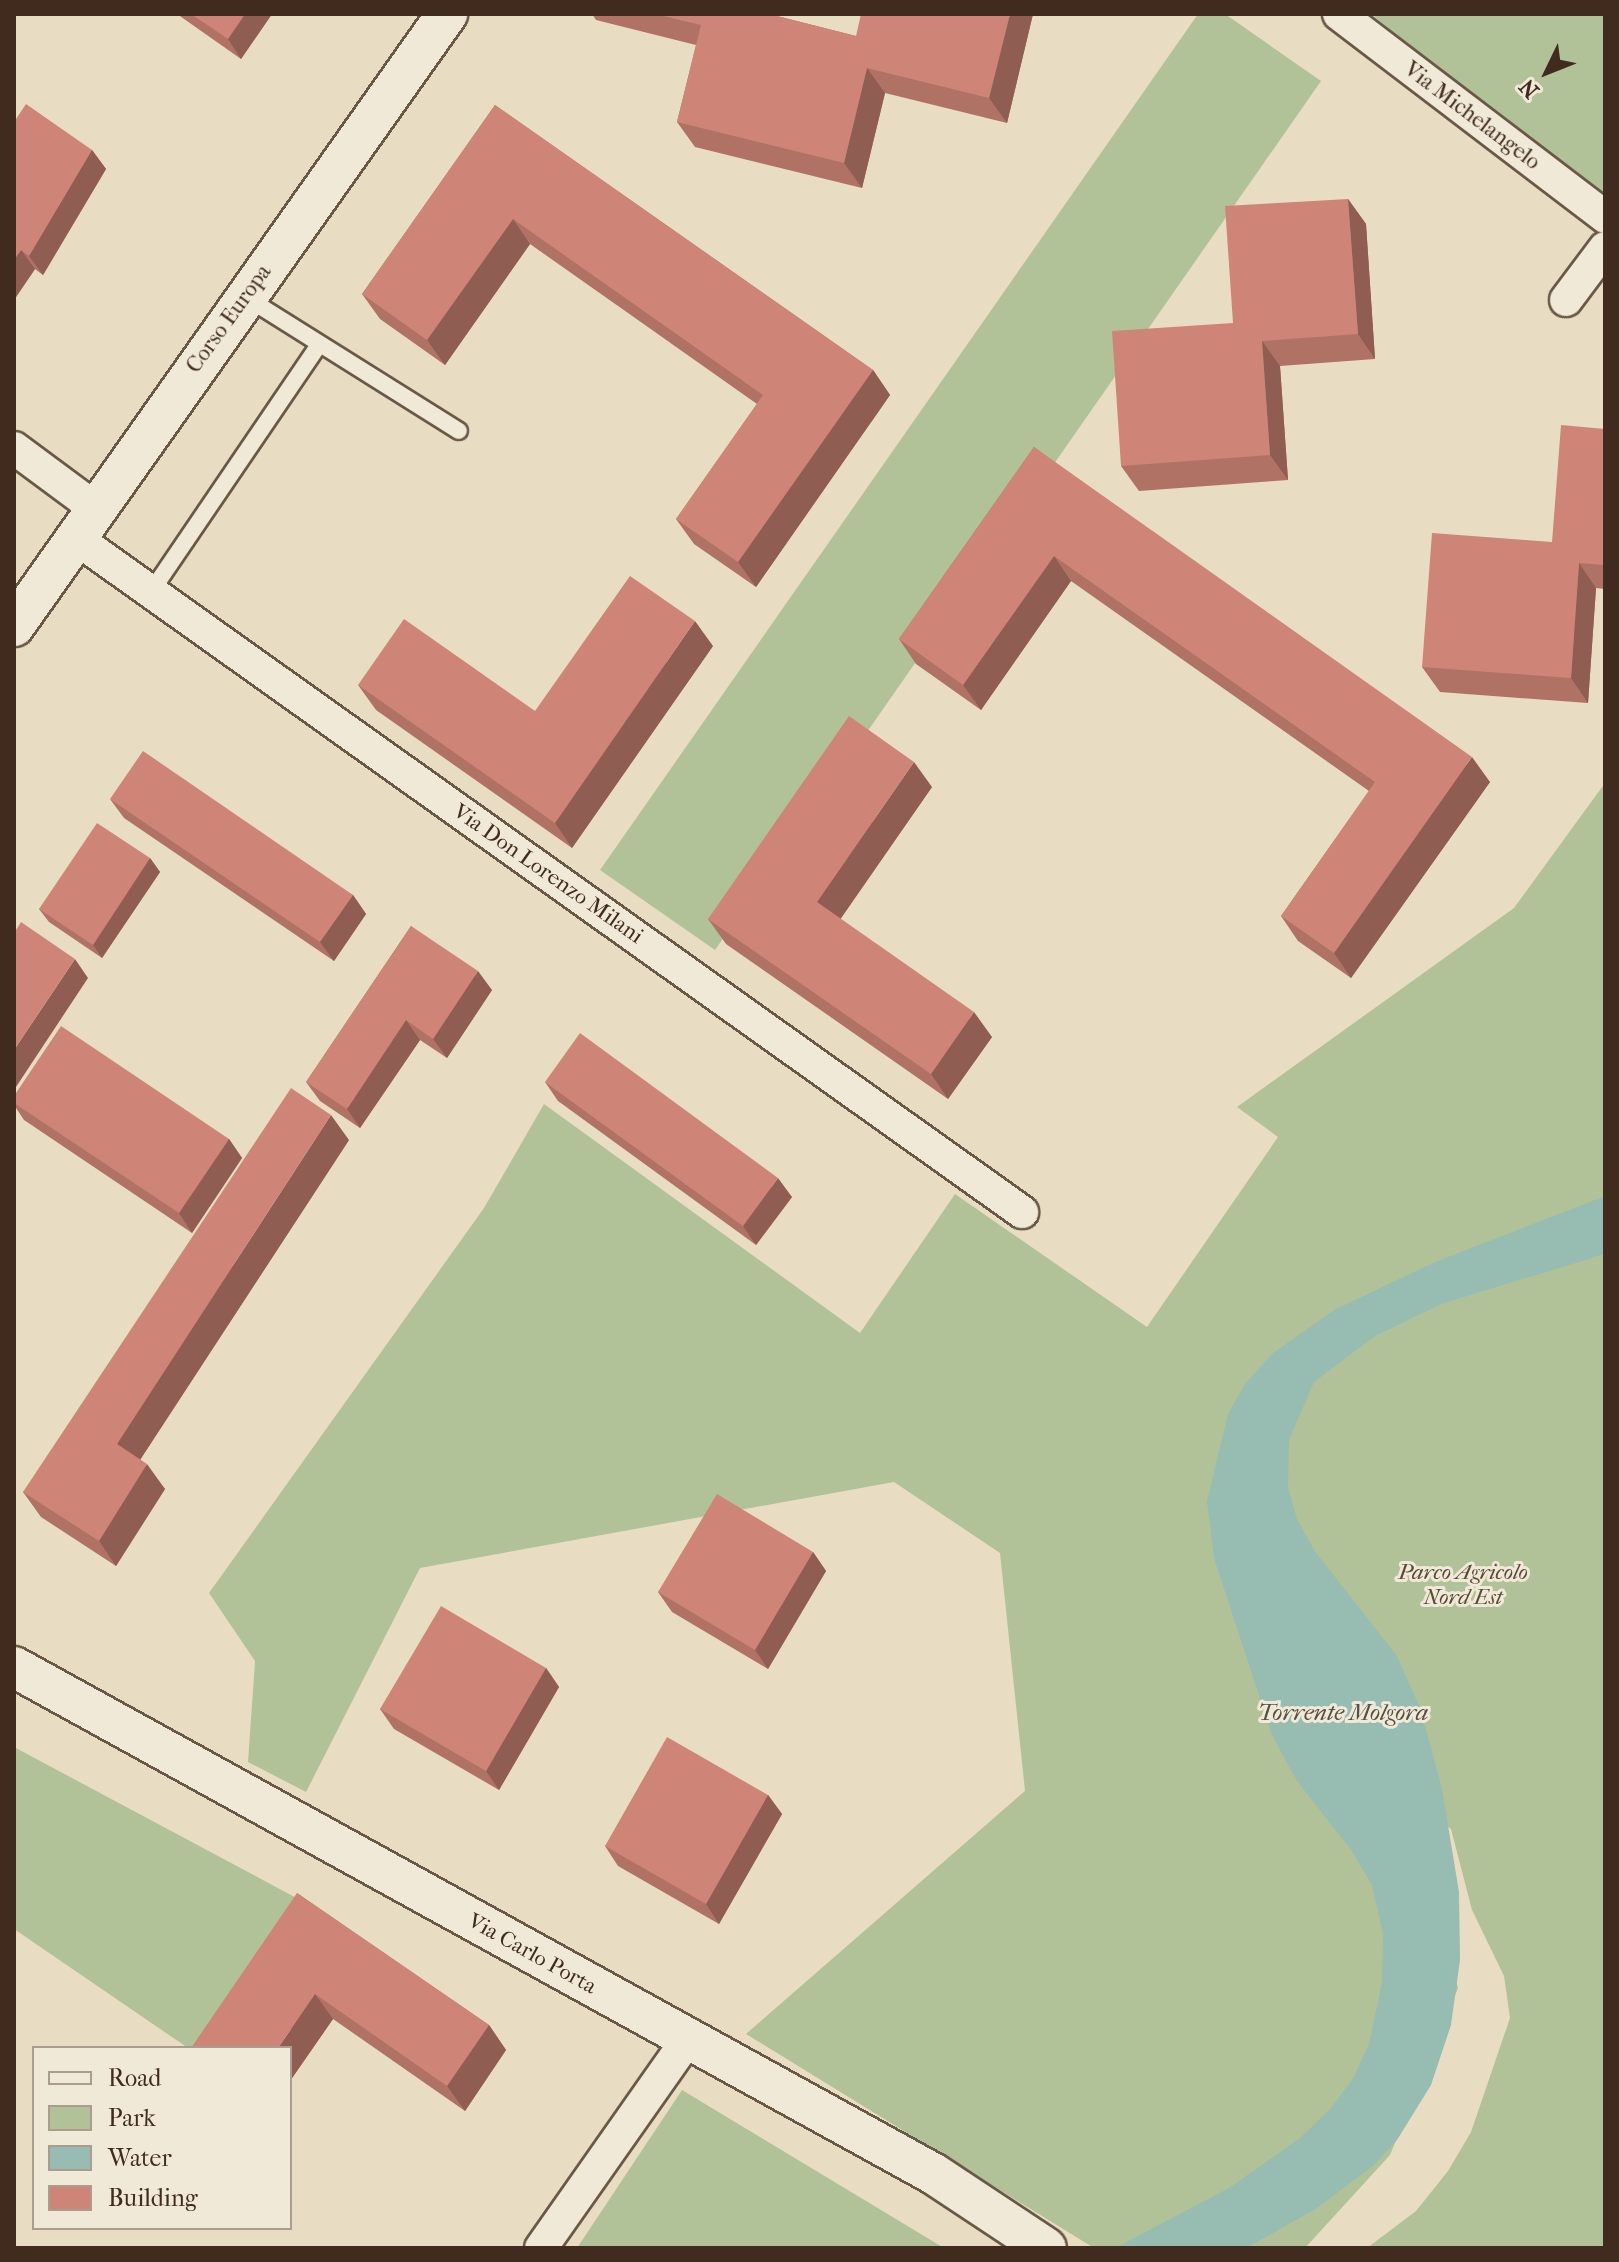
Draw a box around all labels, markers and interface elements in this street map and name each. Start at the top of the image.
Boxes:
north arrow [1507,32,1587,112]
street label: Via Michelangelo [1399,56,1545,176]
text: N [1514,73,1545,103]
street label: Corso Europa [181,260,277,378]
street label: Via Don Lorenzo Milani [448,798,648,950]
park label: Parco Agricolo Nord Est [1398,1559,1528,1610]
water label: Torrente Molgora [1258,1699,1428,1727]
street label: Via Carlo Porta [463,1908,601,2000]
legend [32,2046,292,2230]
text: Road [108,2064,161,2092]
text: Park [108,2104,156,2132]
text: Water [108,2144,172,2172]
text: Building [108,2184,198,2212]

